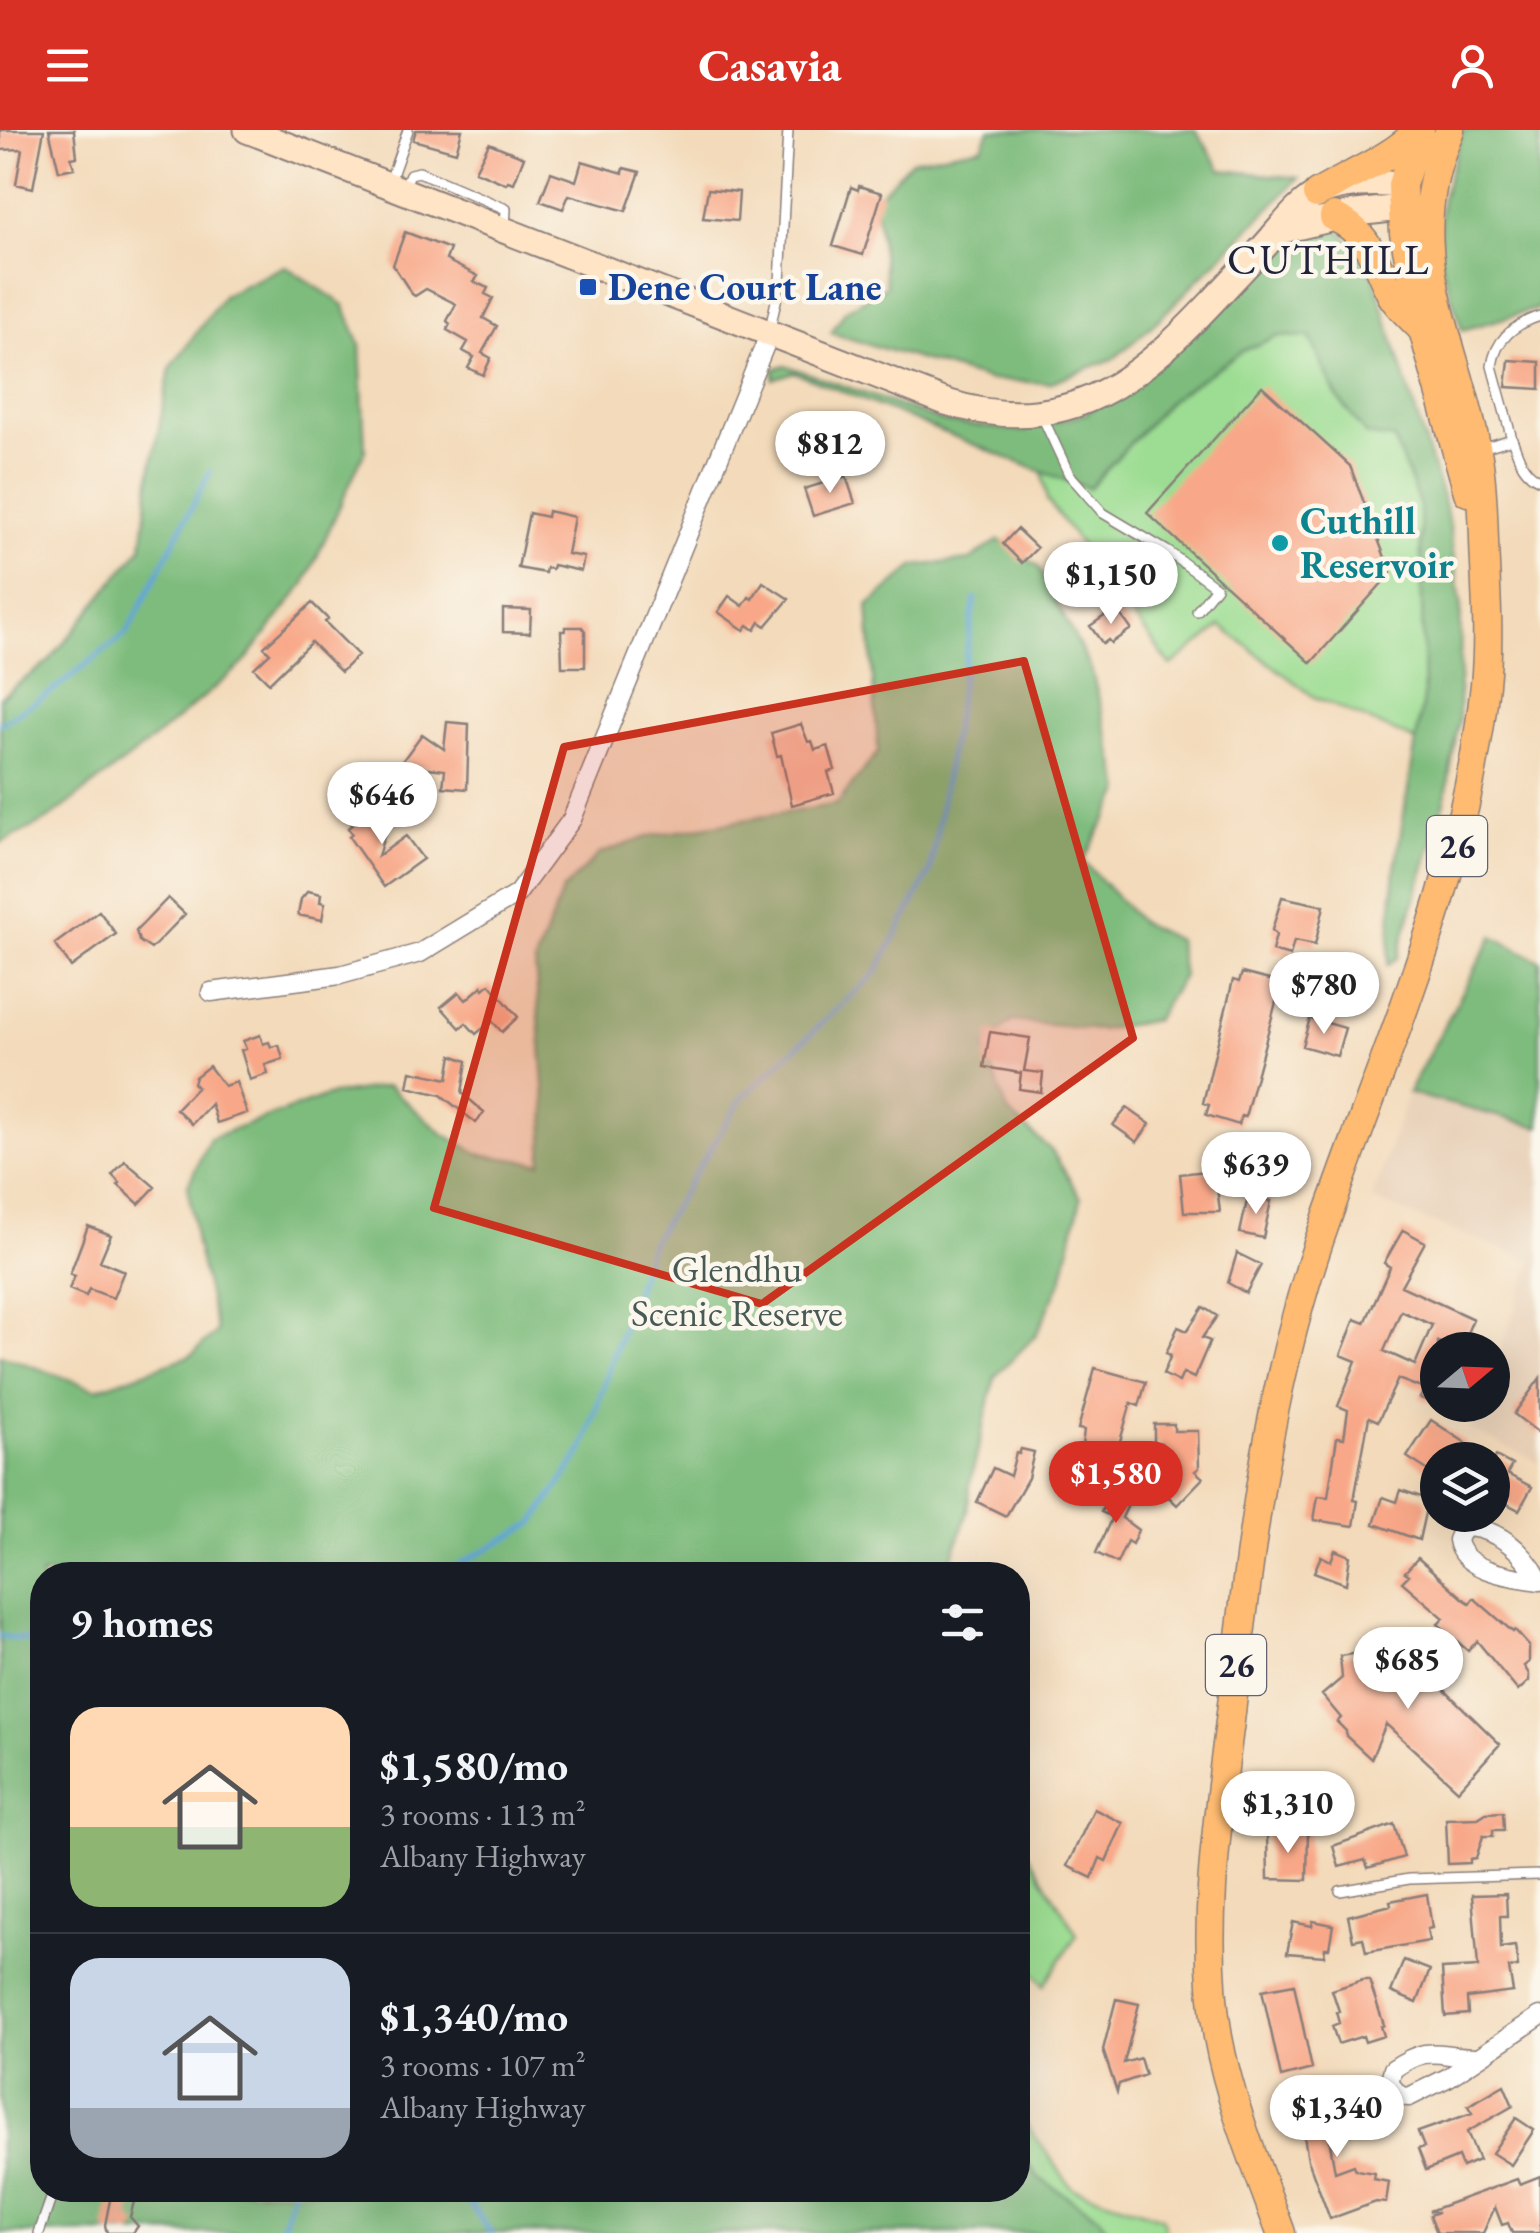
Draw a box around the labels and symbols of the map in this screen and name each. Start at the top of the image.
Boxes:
district label: CUTHILL [1227,232,1431,287]
place label: Dene Court Lane [608,262,882,311]
marker: Dene Court Lane [577,276,599,298]
pin: $812 [771,411,889,496]
place label: Cuthill Reservoir [1300,496,1454,589]
marker: Cuthill Reservoir [1269,532,1291,554]
pin: $1,150 [1030,542,1192,627]
pin: $646 [323,762,441,847]
road number: 26 [1427,816,1487,876]
pin: $780 [1265,952,1383,1037]
pin: $639 [1197,1132,1315,1217]
park label: Glendhu Scenic Reserve [631,1244,843,1337]
north arrow [1420,1332,1510,1422]
pin: $1,580 [1035,1441,1197,1526]
pin: $685 [1349,1627,1467,1712]
road number: 26 [1206,1635,1266,1695]
pin: $1,310 [1207,1771,1369,1856]
pin: $1,340 [1256,2075,1418,2160]

